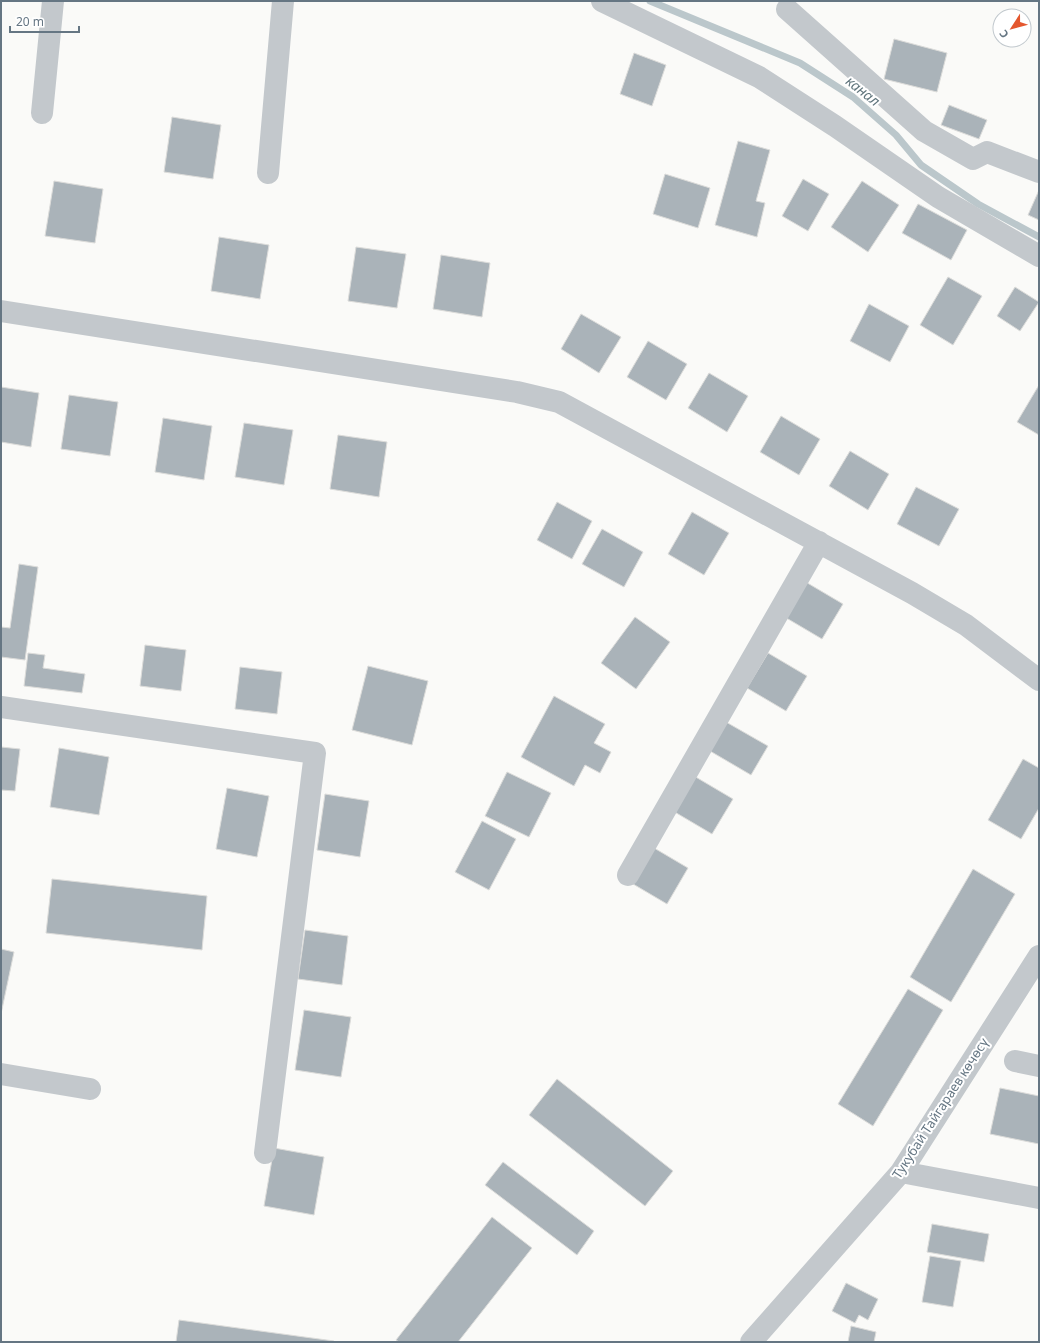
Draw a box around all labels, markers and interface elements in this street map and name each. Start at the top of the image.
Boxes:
scale bar [10,8,79,34]
north arrow [992,8,1032,48]
text: 20 m [16,13,44,30]
text: С [995,27,1012,41]
water label: канал [842,71,884,110]
street label: Тукубай Тайгараев көчөсү [888,1034,993,1182]

